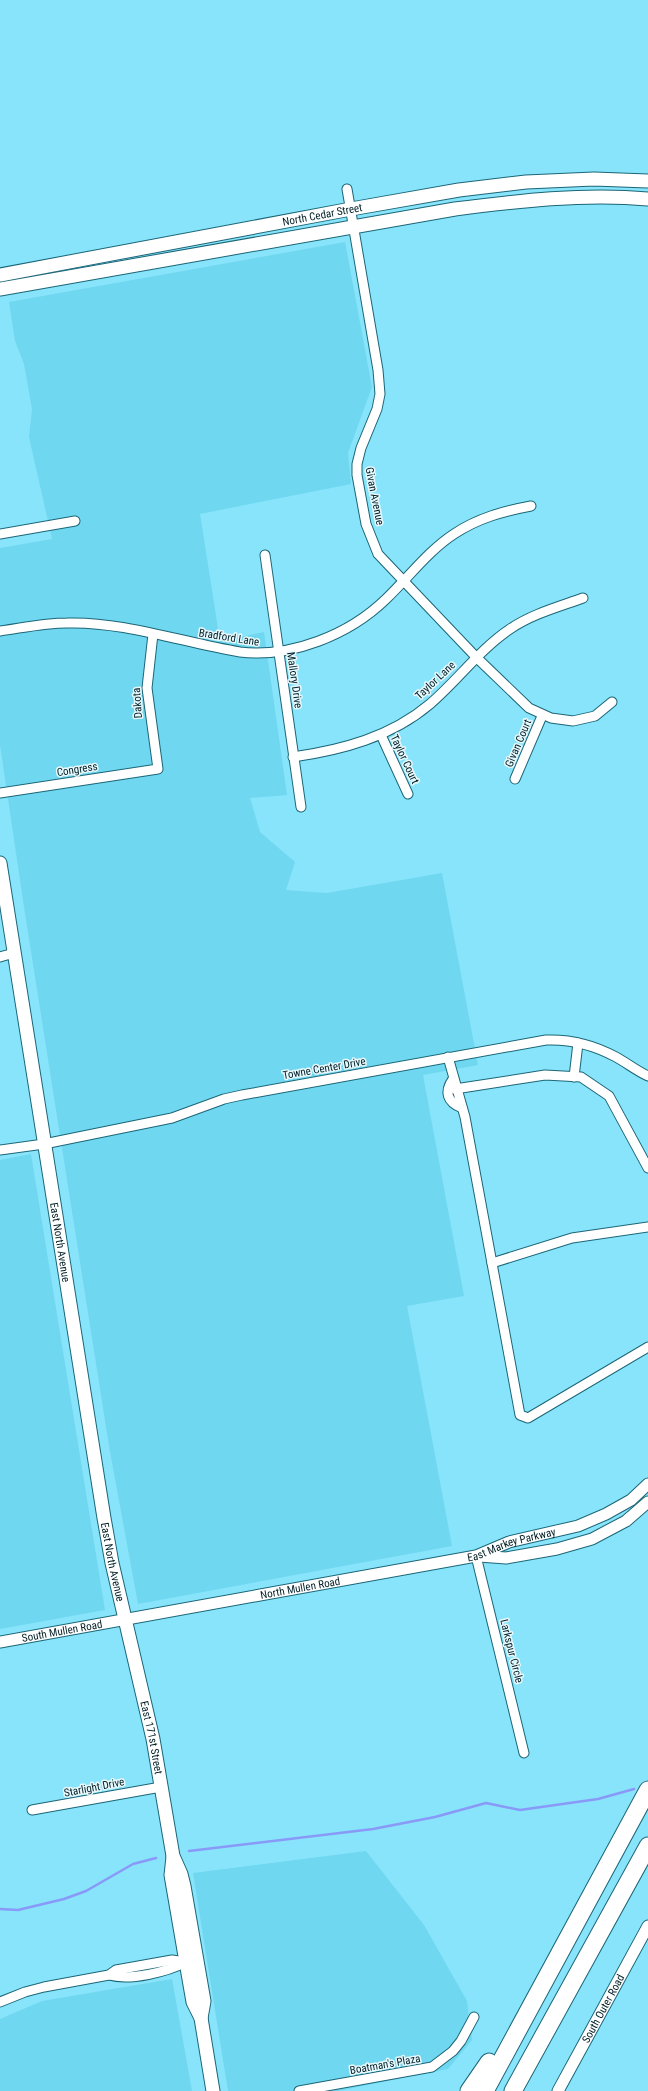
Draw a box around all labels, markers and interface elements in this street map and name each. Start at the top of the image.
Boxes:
street label: North Cedar Street [281,201,363,229]
street label: Givan Avenue [363,466,386,526]
street label: Bradford Lane [198,626,260,649]
street label: Mallory Drive [284,651,305,709]
street label: Taylor Lane [413,659,458,702]
street label: Dakota [130,687,145,719]
street label: Givan Court [503,717,534,769]
street label: Taylor Court [388,733,422,786]
street label: Congress [56,760,98,779]
street label: Towne Center Drive [282,1055,366,1082]
street label: East North Avenue [47,1202,72,1283]
street label: East North Avenue [98,1521,127,1603]
street label: East Markey Parkway [466,1525,557,1564]
street label: North Mullen Road [259,1575,341,1602]
street label: South Mullen Road [21,1618,103,1645]
street label: Larkspur Circle [497,1618,526,1684]
street label: East 171st Street [137,1700,165,1775]
street label: Starlight Drive [63,1775,125,1800]
street label: South Outer Road [580,1972,627,2045]
street label: Boatman's Plaza [349,2052,421,2077]

